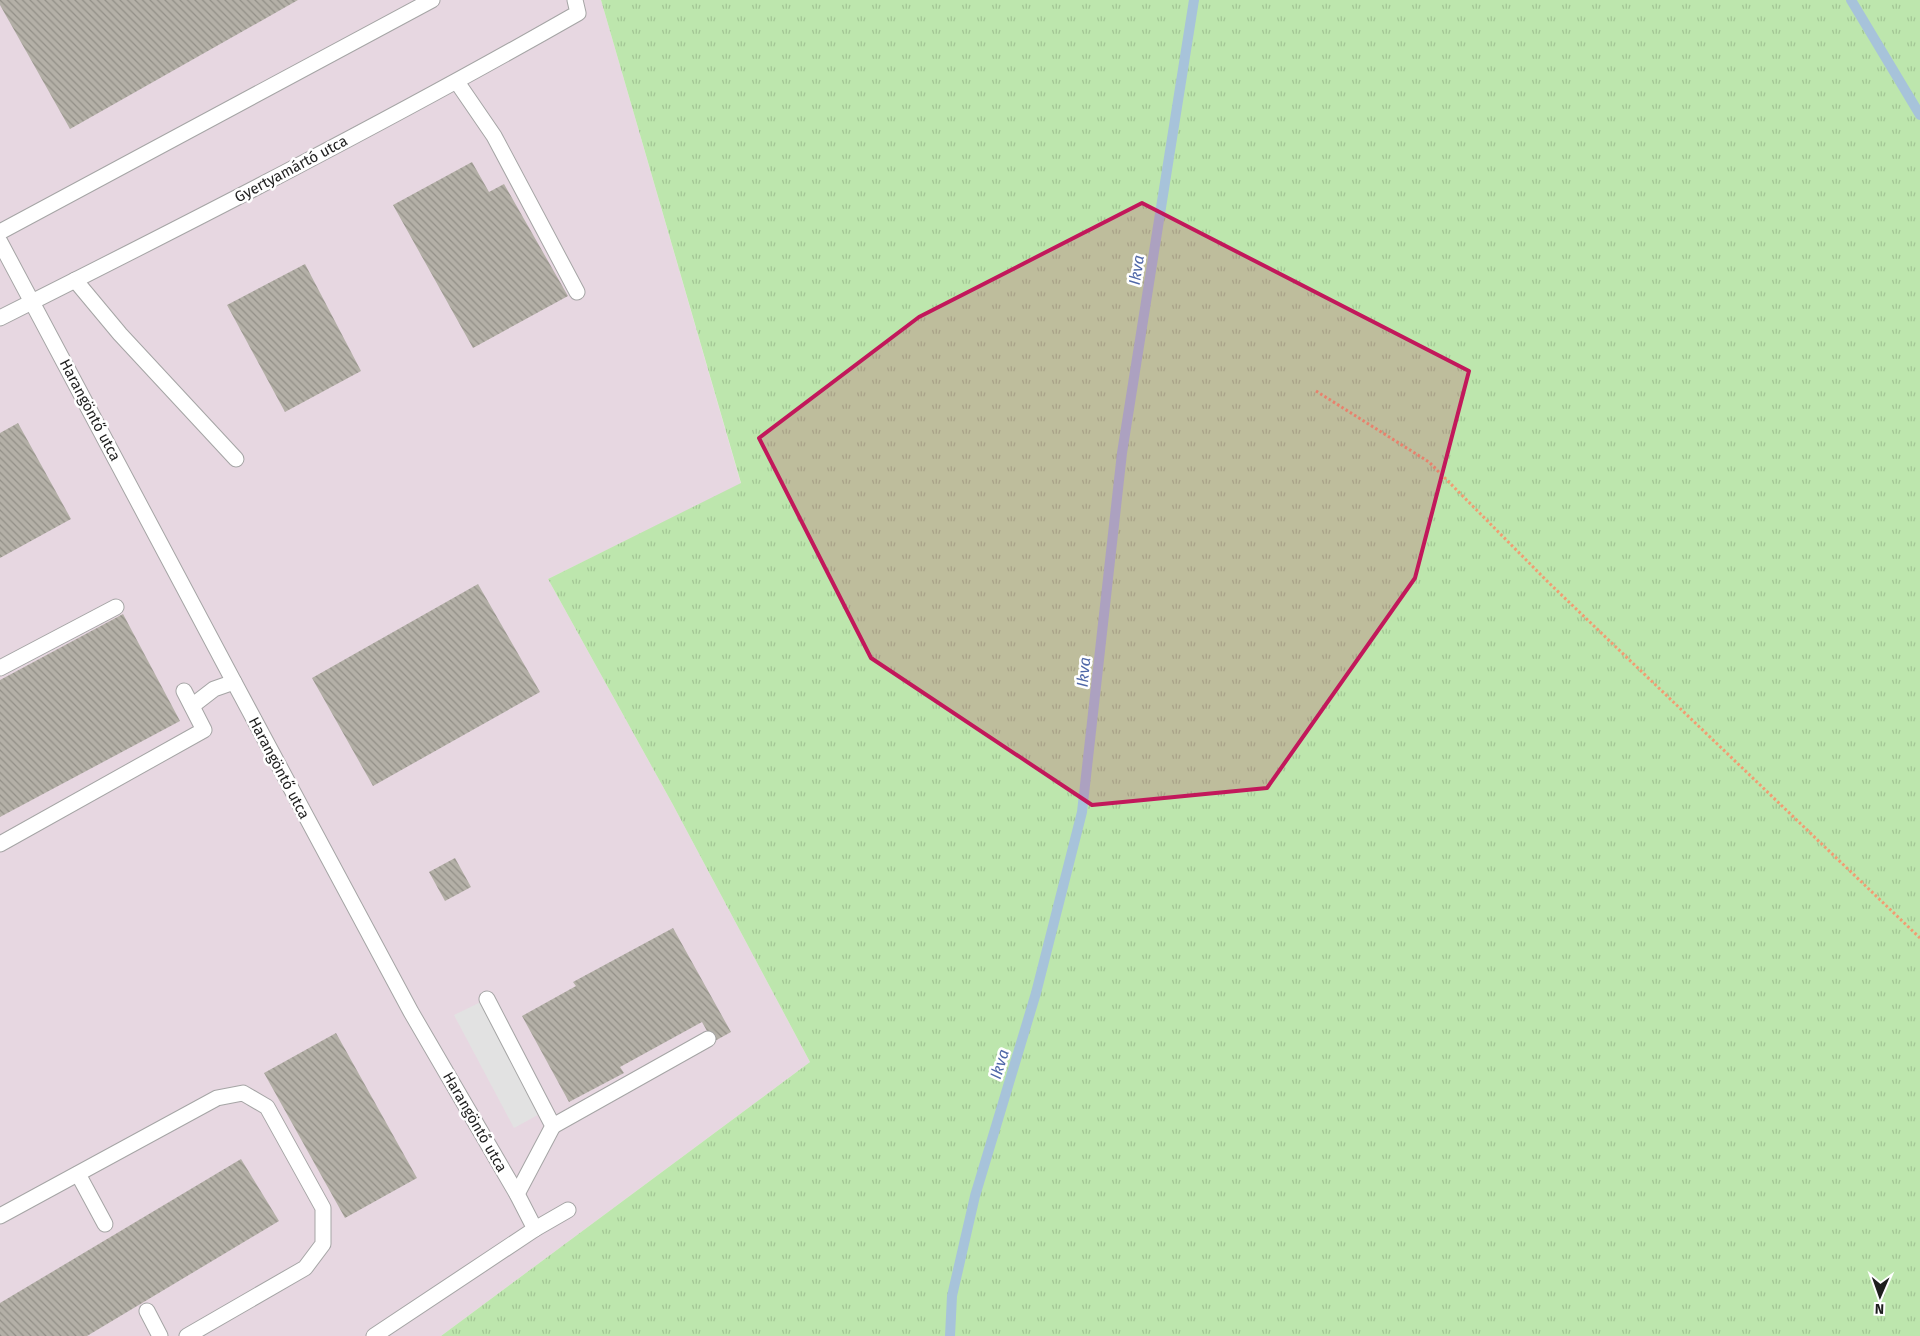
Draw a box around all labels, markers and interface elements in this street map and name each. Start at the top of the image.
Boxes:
street label: Gyertyamártó utca [231,132,351,206]
water label: Ikva [1125,254,1148,286]
street label: Harangöntő utca [56,356,124,464]
water label: Ikva [1072,656,1095,688]
street label: Harangöntő utca [245,714,313,822]
water label: Ikva [986,1047,1013,1081]
street label: Harangöntő utca [439,1069,511,1175]
north arrow [1855,1271,1905,1321]
text: N [1875,1300,1885,1317]

